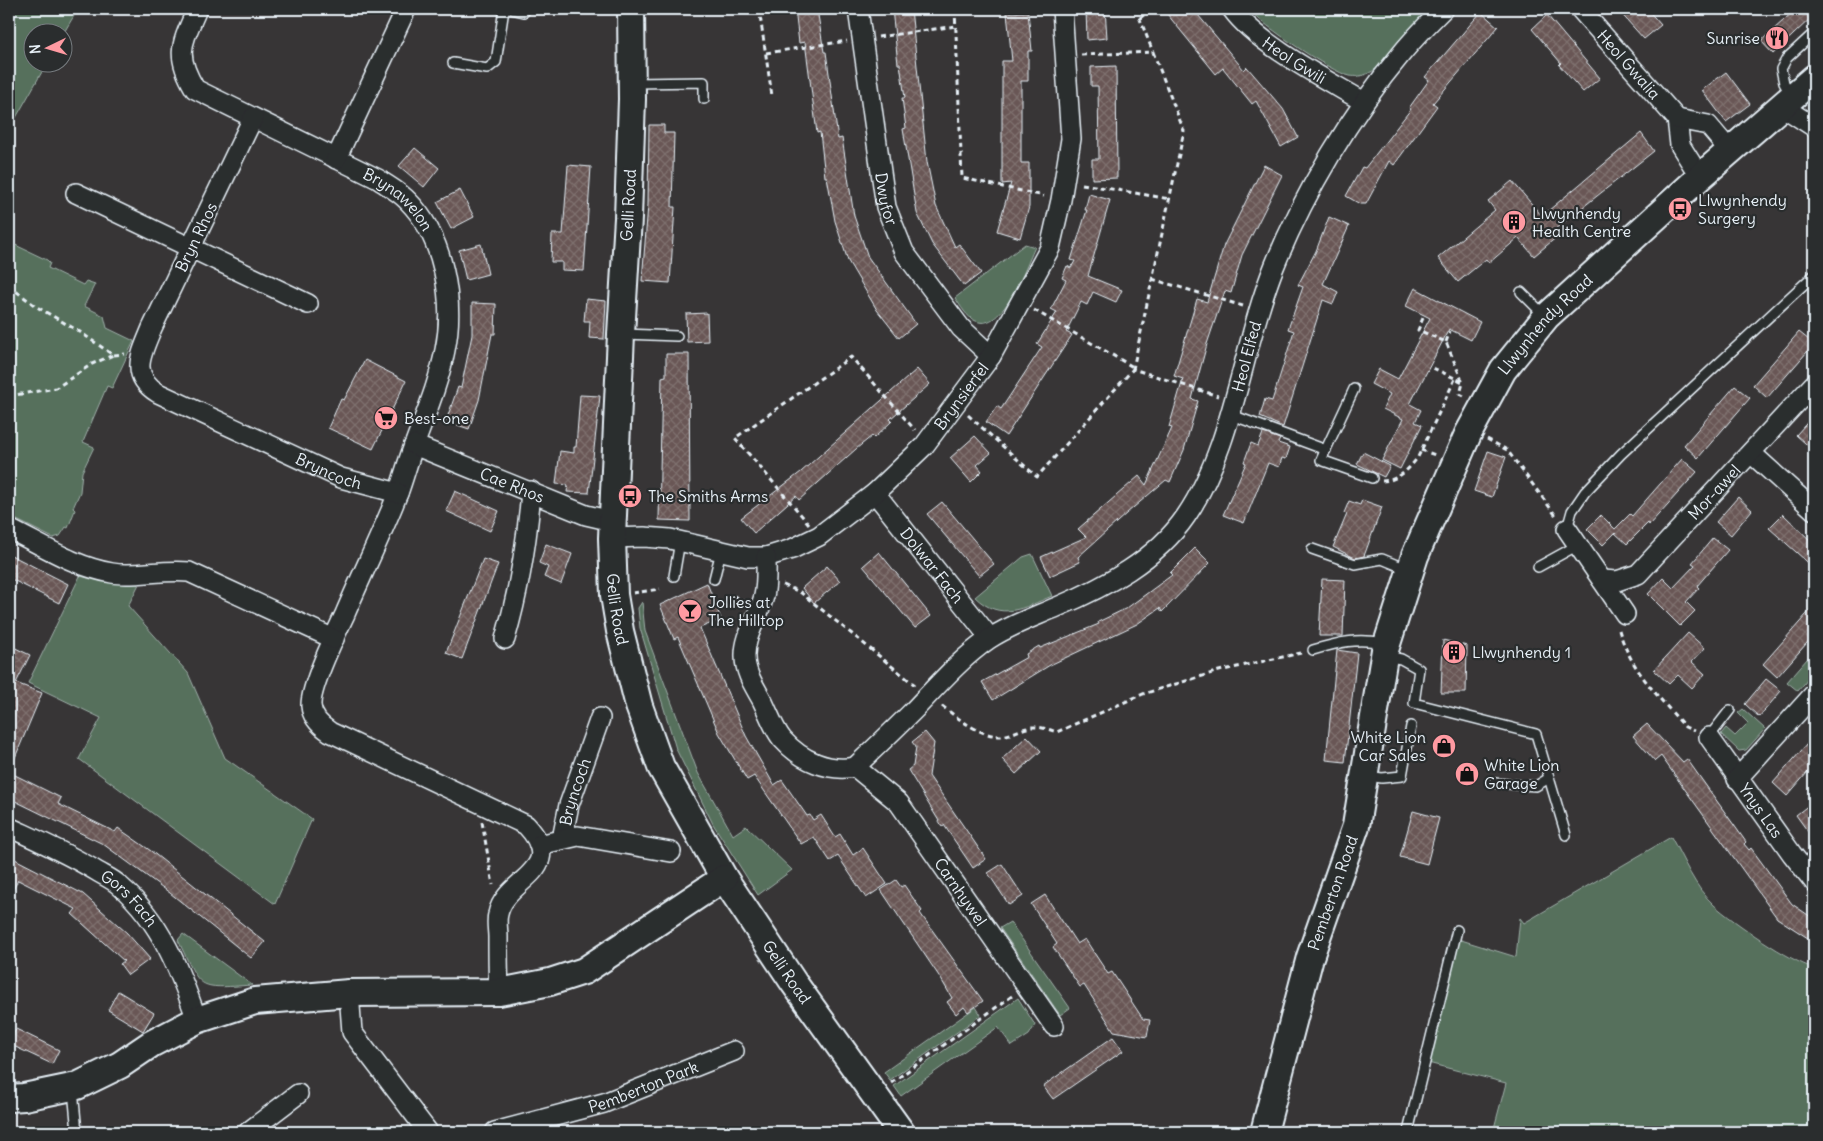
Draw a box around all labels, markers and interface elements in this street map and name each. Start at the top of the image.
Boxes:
north arrow [22,22,72,72]
restaurant icon: Sunrise [1764,25,1790,51]
street label: Heol Gwalia [1593,26,1665,103]
place label: Sunrise [1706,28,1760,48]
street label: Heol Gwili [1258,32,1330,88]
text: N [26,44,44,55]
street label: Brynawelon [360,163,437,234]
street label: Gelli Road [616,168,640,242]
street label: Dwyfor [871,171,902,229]
place label: Llwynhendy Surgery [1698,190,1787,228]
bus stop icon: Llwynhendy Surgery [1667,196,1693,222]
street label: Bryn Rhos [171,199,221,275]
place label: Llwynhendy Health Centre [1532,203,1631,241]
building icon: Llwynhendy Health Centre [1501,209,1527,235]
street label: Llwynhendy Road [1493,270,1596,379]
street label: Heol Elfed [1227,319,1265,394]
street label: Brynsierfel [930,359,993,434]
supermarket icon: Best-one [373,405,399,431]
place label: Best-one [404,408,469,428]
street label: Bryncoch [292,448,364,493]
street label: Mor-awel [1683,460,1745,524]
street label: Cae Rhos [477,463,547,507]
bus stop icon: The Smiths Arms [617,483,643,509]
place label: The Smiths Arms [648,486,768,506]
street label: Dolwar Fach [896,523,968,607]
street label: Gelli Road [603,573,633,647]
place label: Jollies at The Hilltop [708,592,784,630]
bar icon: Jollies at The Hilltop [677,598,703,624]
building icon: Llwynhendy 1 [1441,639,1467,665]
place label: Llwynhendy 1 [1472,642,1571,662]
place label: White Lion Car Sales [1350,727,1426,765]
shop icon: White Lion Car Sales [1431,733,1457,759]
street label: Bryncoch [555,755,595,827]
place label: White Lion Garage [1484,755,1560,793]
shop icon: White Lion Garage [1454,761,1480,787]
street label: Ynys Las [1735,779,1787,842]
street label: Pemberton Road [1303,833,1362,953]
street label: Carnhywel [930,854,991,930]
street label: Gors Fach [97,865,162,930]
street label: Gelli Road [758,936,816,1008]
street label: Pemberton Park [586,1056,701,1117]

